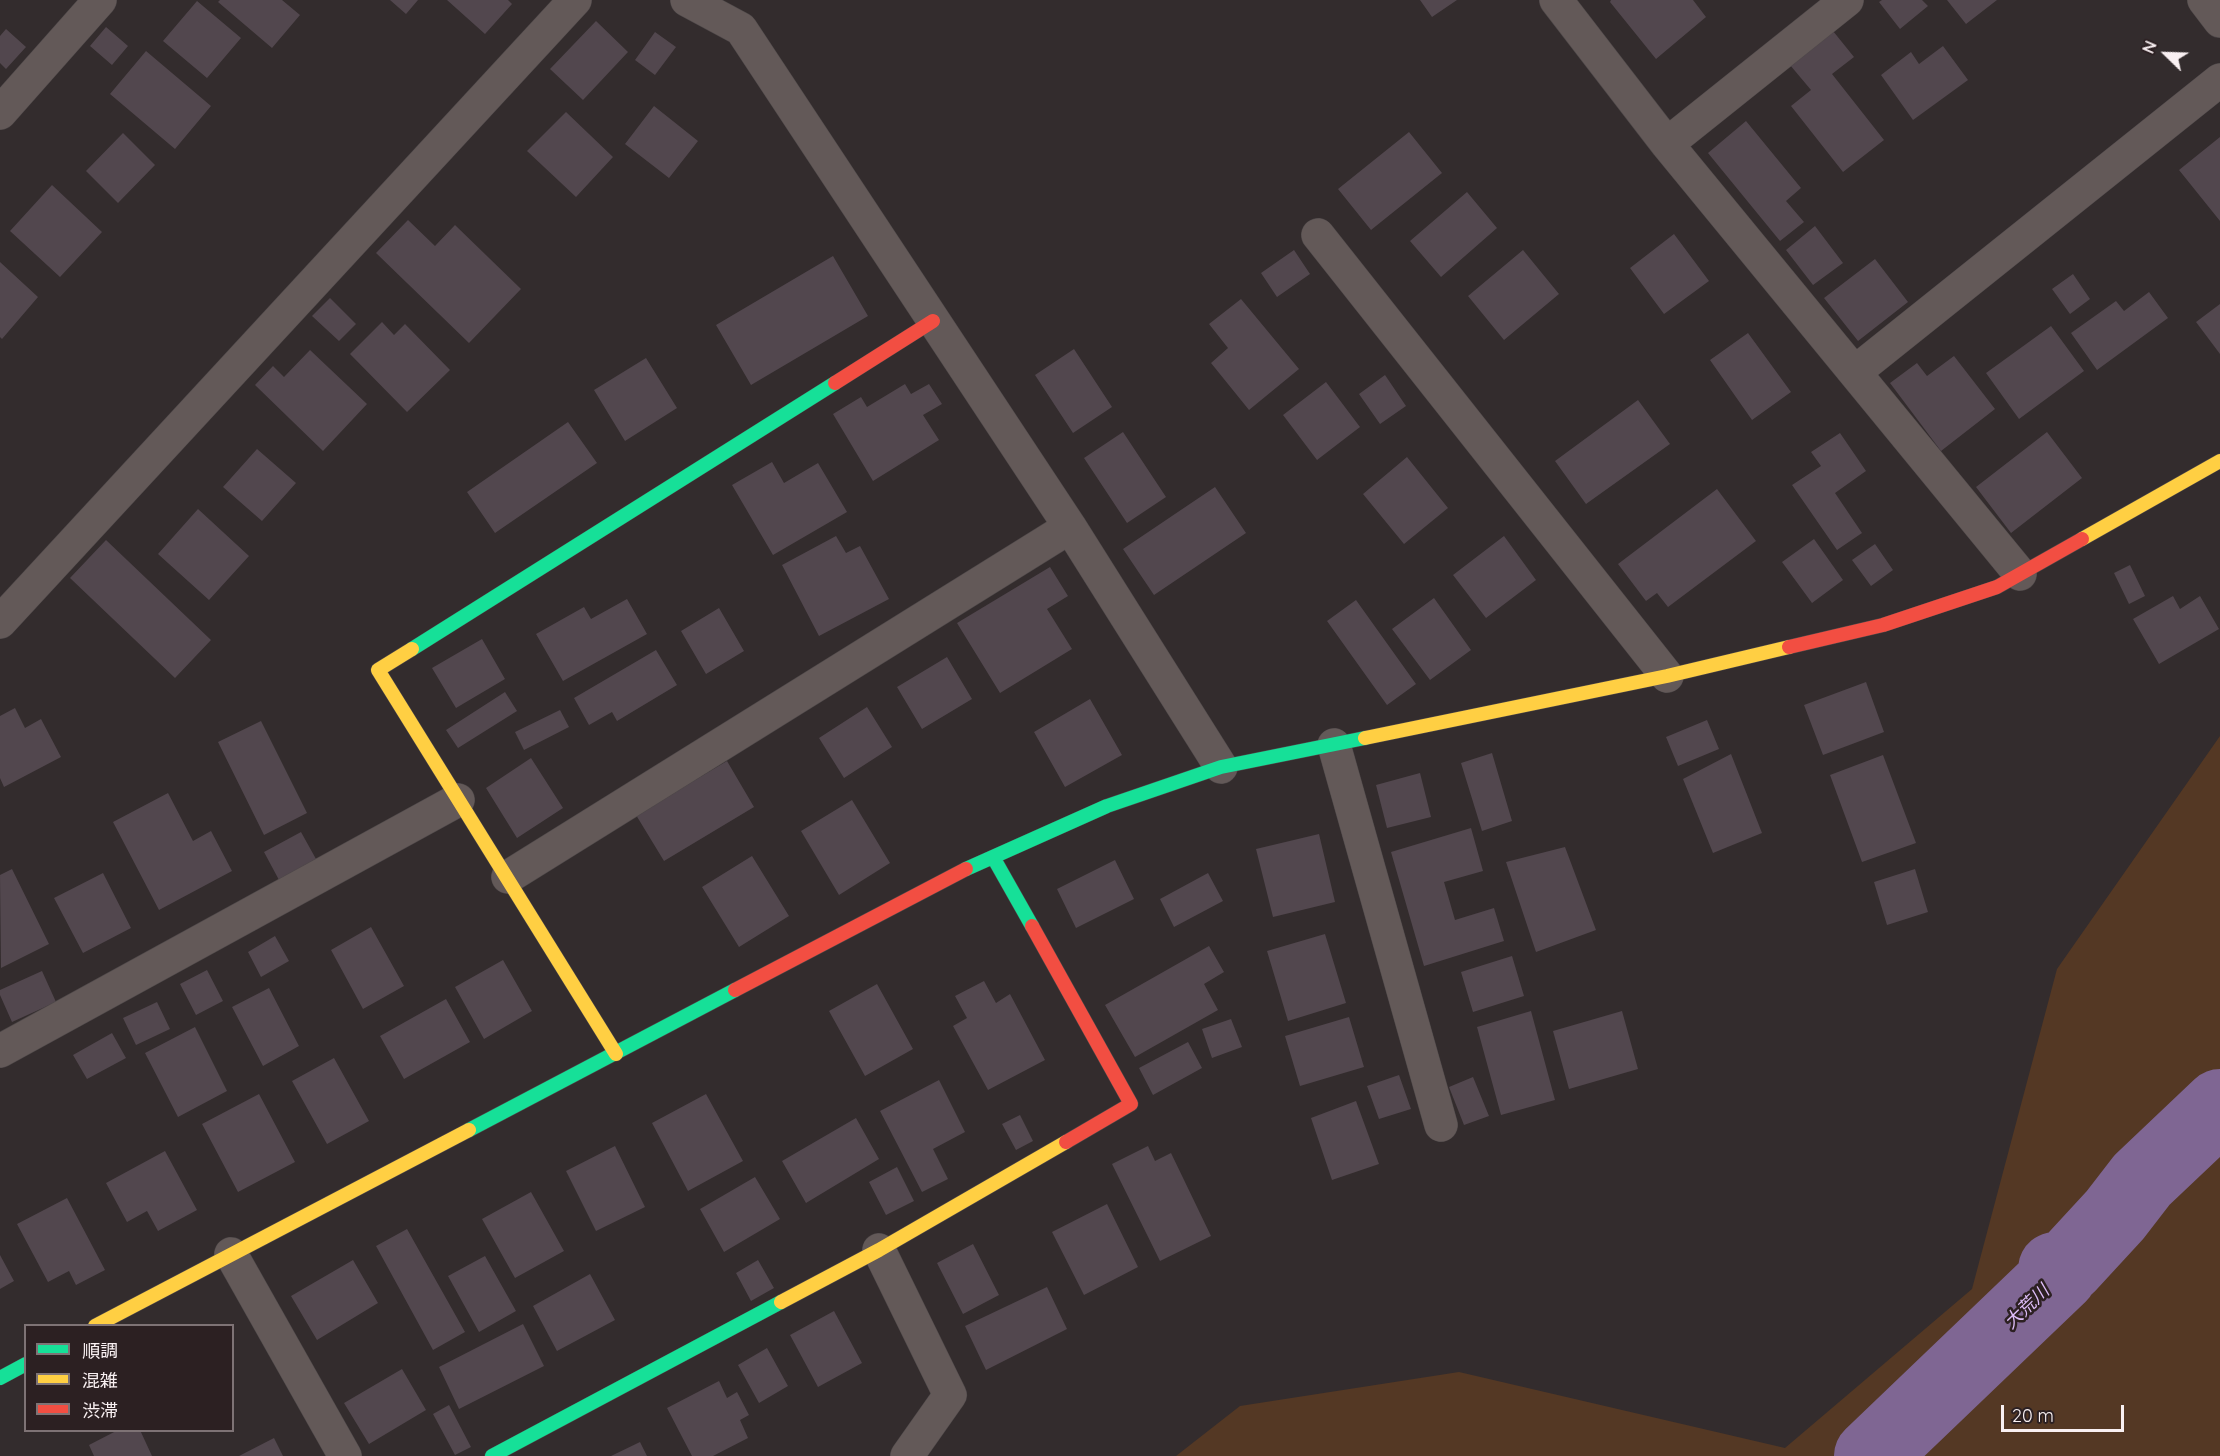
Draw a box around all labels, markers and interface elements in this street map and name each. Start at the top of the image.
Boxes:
north arrow [2136,24,2196,84]
text: N [2138,38,2161,56]
water label: 大荒川 [2000,1280,2054,1334]
legend [24,1324,234,1432]
text: 順調 [82,1339,118,1362]
text: 混雑 [82,1369,118,1392]
scale bar [2004,1393,2127,1431]
text: 渋滞 [82,1399,118,1422]
text: 20 m [2012,1404,2054,1427]

